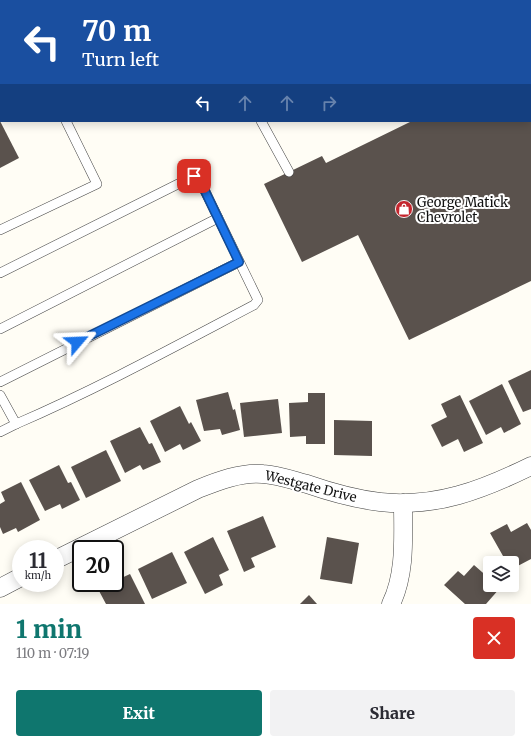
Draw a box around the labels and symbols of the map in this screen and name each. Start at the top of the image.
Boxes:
pin [177,159,211,193]
place label: George Matick Chevrolet [417,194,509,226]
shop icon: George Matick Chevrolet [394,199,414,219]
position arrow [56,321,98,363]
street label: Westgate Drive [262,467,359,506]
speed limit sign: 20 [72,540,124,592]

